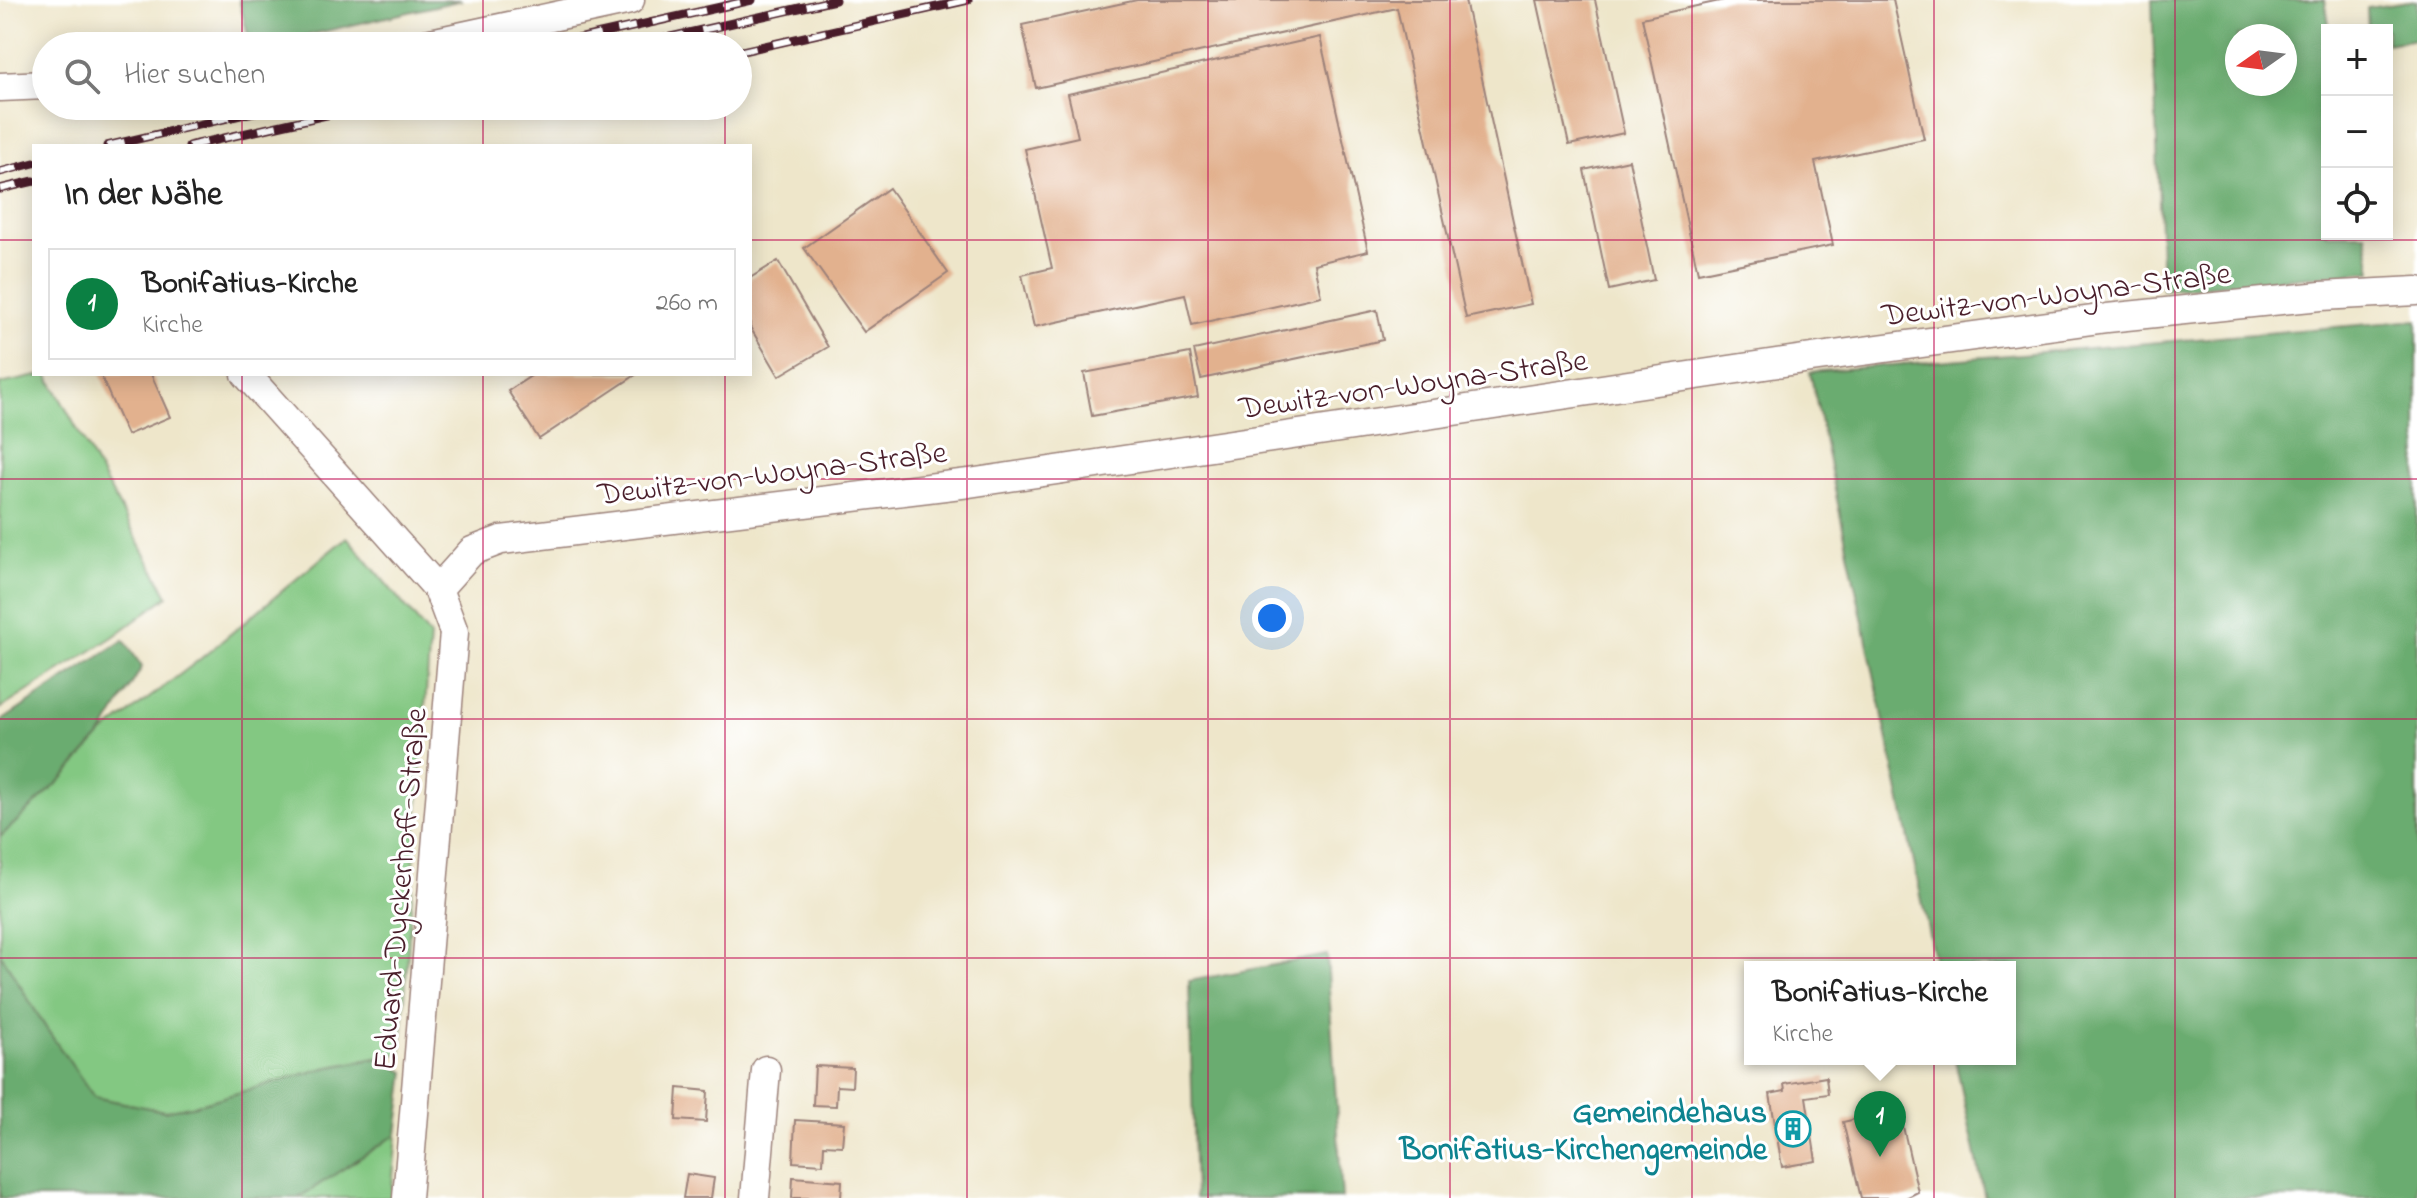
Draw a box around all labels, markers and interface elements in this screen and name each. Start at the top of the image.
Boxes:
north arrow [2225,24,2297,96]
map controls [2321,24,2393,240]
button: + [2321,24,2393,96]
search box [32,32,752,120]
icon: search [60,54,104,98]
text: Hier suchen [124,54,265,98]
button: − [2321,96,2393,168]
button: locate [2321,168,2393,240]
text: In der Nähe [64,171,222,221]
street label: Dewitz-von-Woyna-Straße [1878,252,2234,341]
text: Bonifatius-Kirche [142,263,357,307]
text: 1 [88,285,96,323]
text: 260 m [656,285,718,323]
text: Kirche [142,307,203,345]
street label: Dewitz-von-Woyna-Straße [1235,339,1591,434]
street label: Dewitz-von-Woyna-Straße [594,431,950,520]
your location [1252,598,1292,638]
street label: Eduard-Dyckerhoff-Straße [363,705,442,1073]
popup [1744,961,2016,1065]
text: Bonifatius-Kirche [1772,972,1988,1016]
text: Kirche [1772,1016,1833,1054]
place label: Gemeindehaus Bonifatius-Kirchengemeinde [1398,1091,1769,1176]
pin: 1 [1854,1091,1906,1157]
building icon: Gemeindehaus Bonifatius-Kirchengemeinde [1774,1110,1812,1148]

